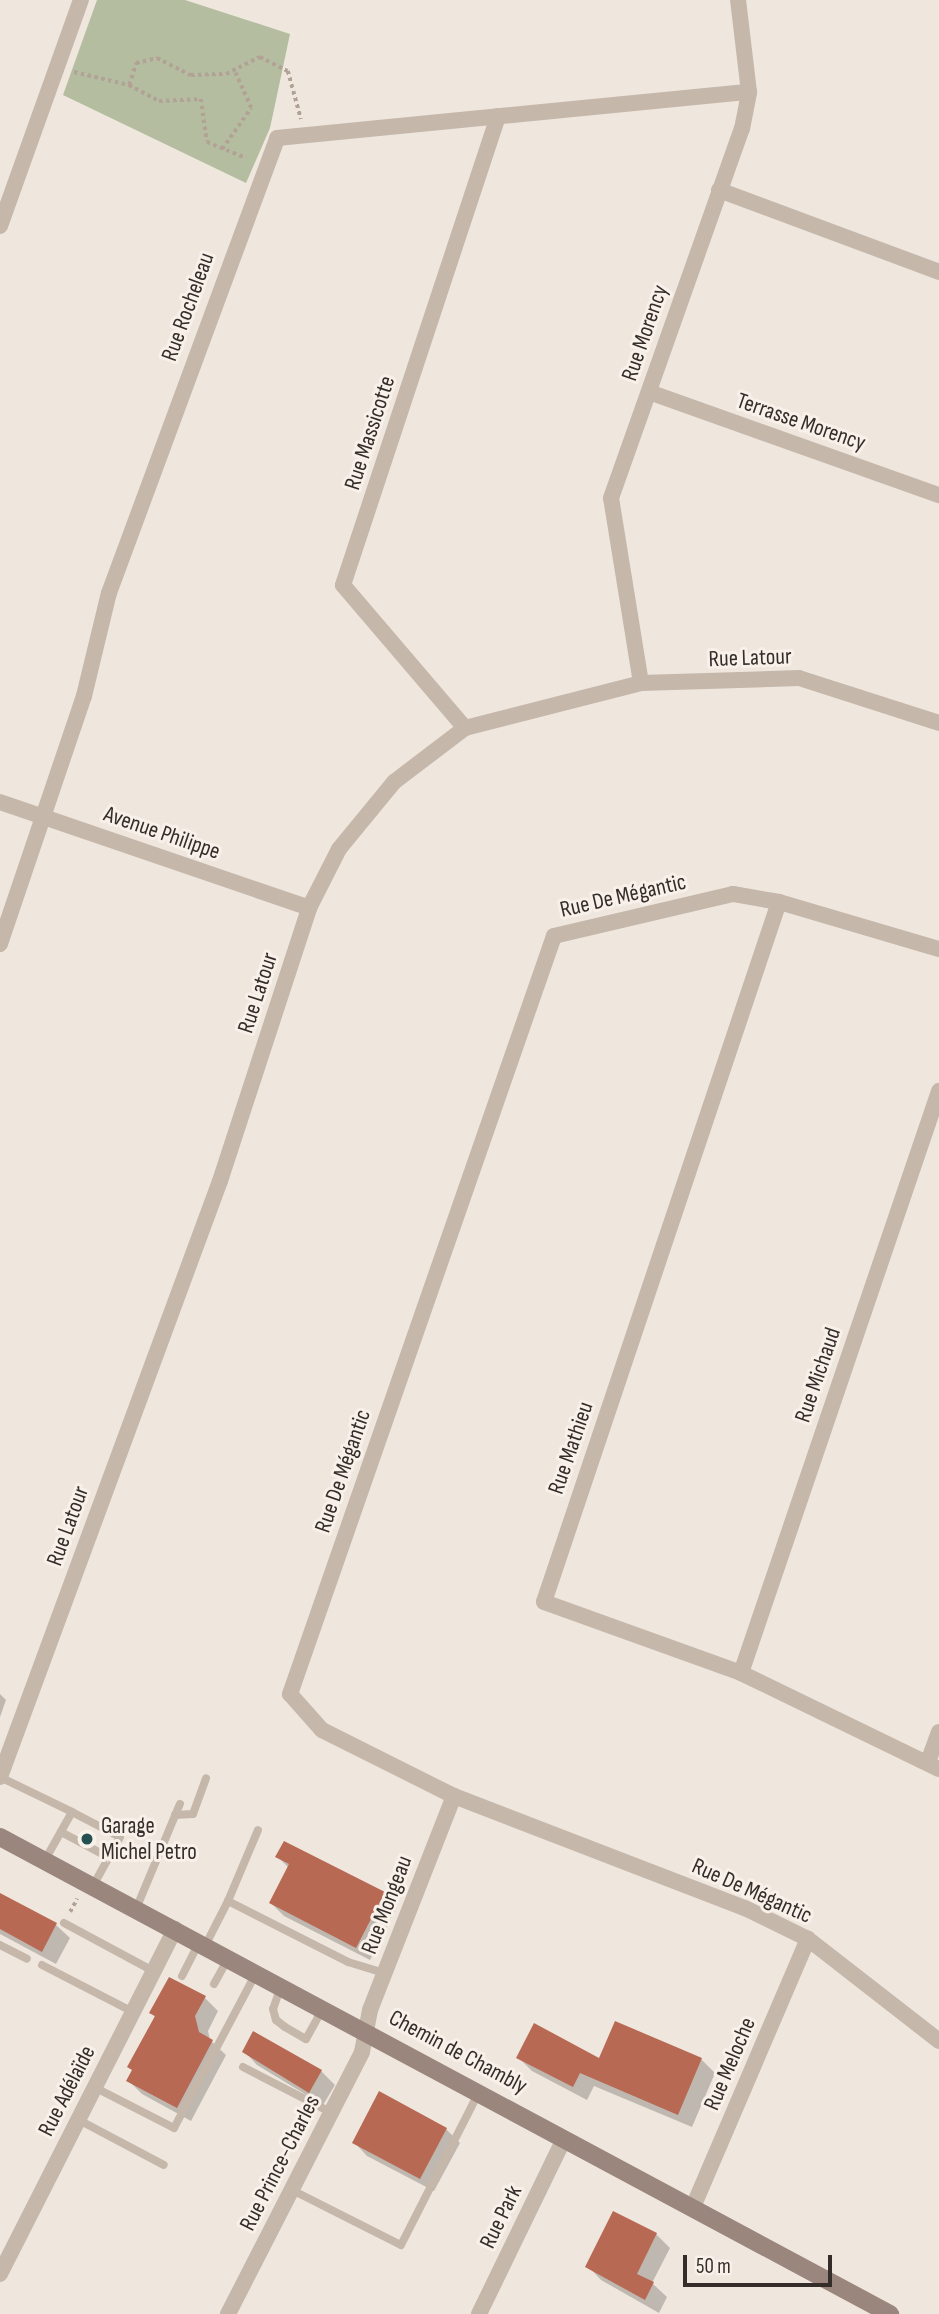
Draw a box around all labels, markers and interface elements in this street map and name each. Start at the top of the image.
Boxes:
street label: Rue Rocheleau [156,249,220,365]
street label: Rue Morency [616,281,674,385]
street label: Rue Massicotte [339,373,401,493]
street label: Terrasse Morency [733,387,869,457]
street label: Rue Latour [708,643,792,673]
street label: Avenue Philippe [100,800,224,866]
street label: Rue De Mégantic [557,868,689,924]
street label: Rue Latour [232,949,284,1037]
street label: Rue Michaud [789,1324,847,1426]
street label: Rue Mathieu [542,1398,600,1498]
street label: Rue De Mégantic [309,1406,377,1536]
street label: Rue Latour [41,1482,95,1570]
place label: Garage Michel Petro [101,1812,197,1866]
marker: Garage Michel Petro [79,1831,95,1847]
street label: Rue Mongeau [356,1852,418,1958]
street label: Rue De Mégantic [688,1852,816,1930]
street label: Chemin de Chambly [384,2004,532,2100]
street label: Rue Meloche [698,2013,762,2115]
street label: Rue Adélaïde [33,2041,101,2141]
street label: Rue Prince-Charles [234,2091,326,2235]
street label: Rue Park [474,2181,528,2253]
scale bar [687,2240,836,2284]
text: 50 m [696,2254,731,2279]

